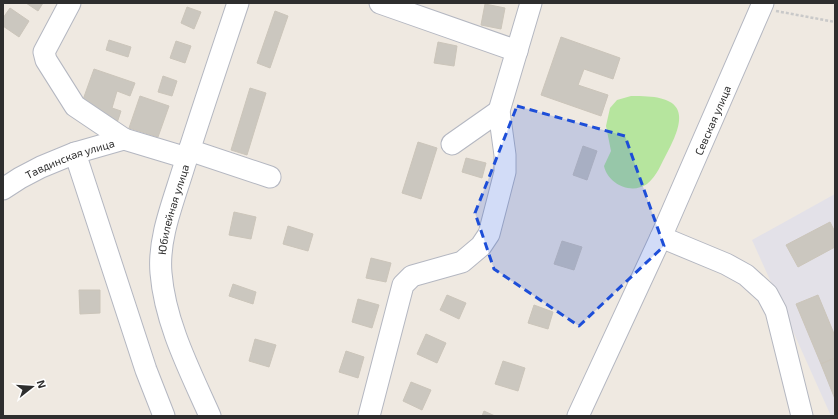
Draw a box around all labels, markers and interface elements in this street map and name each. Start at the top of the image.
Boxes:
street label: Севская улица [691,83,733,157]
street label: Тавдинская улица [23,136,116,181]
street label: Юбилейная улица [154,163,191,255]
north arrow [12,367,52,407]
text: N [35,378,49,390]

